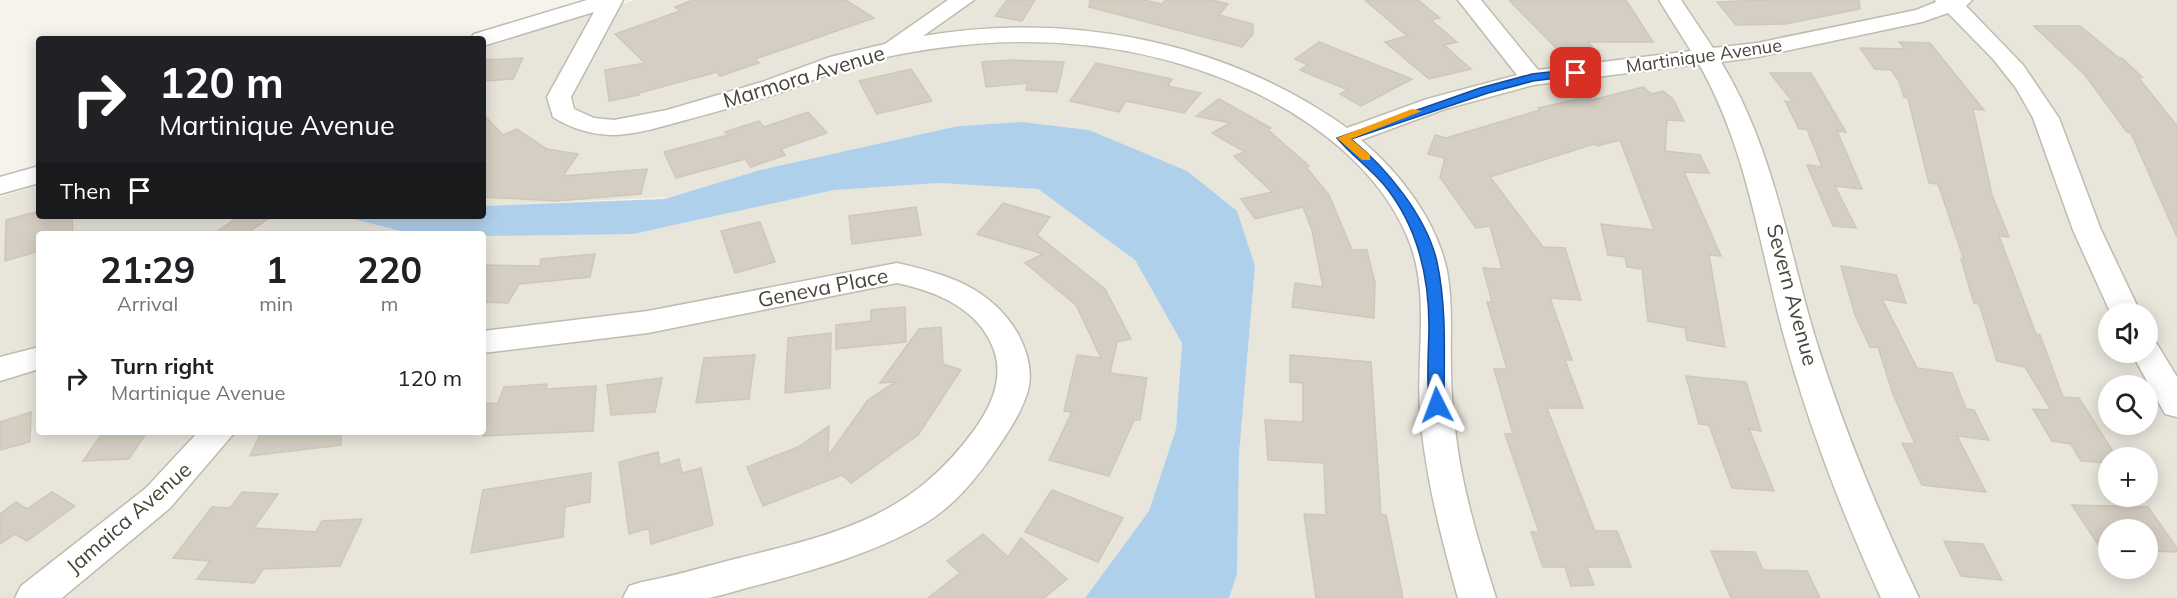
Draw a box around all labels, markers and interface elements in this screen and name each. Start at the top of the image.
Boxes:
street label: Martinique Avenue [1625,33,1783,78]
street label: Marmora Avenue [720,39,888,113]
pin [1550,47,1601,98]
text: 120 m [159,56,284,109]
icon: arrive [1559,56,1592,89]
icon: right [60,60,138,138]
text: Martinique Avenue [159,108,395,142]
icon: arrive [123,174,156,207]
text: Then [60,177,111,205]
street label: Severn Avenue [1762,221,1824,368]
text: 21:29 [100,247,195,292]
text: 1 [265,247,287,292]
text: 220 [357,247,422,292]
street label: Geneva Place [755,262,890,312]
text: Arrival [117,291,178,316]
text: min [259,291,293,316]
text: m [381,291,398,316]
map controls [2098,303,2158,579]
button: sound [2098,303,2158,363]
text: Turn right [111,352,214,380]
icon: right [60,362,93,395]
text: 120 m [397,364,462,392]
position arrow [1405,373,1469,437]
button: search [2098,375,2158,435]
text: Martinique Avenue [111,380,286,405]
button: + [2098,447,2158,507]
street label: Jamaica Avenue [61,456,196,579]
button: − [2098,519,2158,579]

